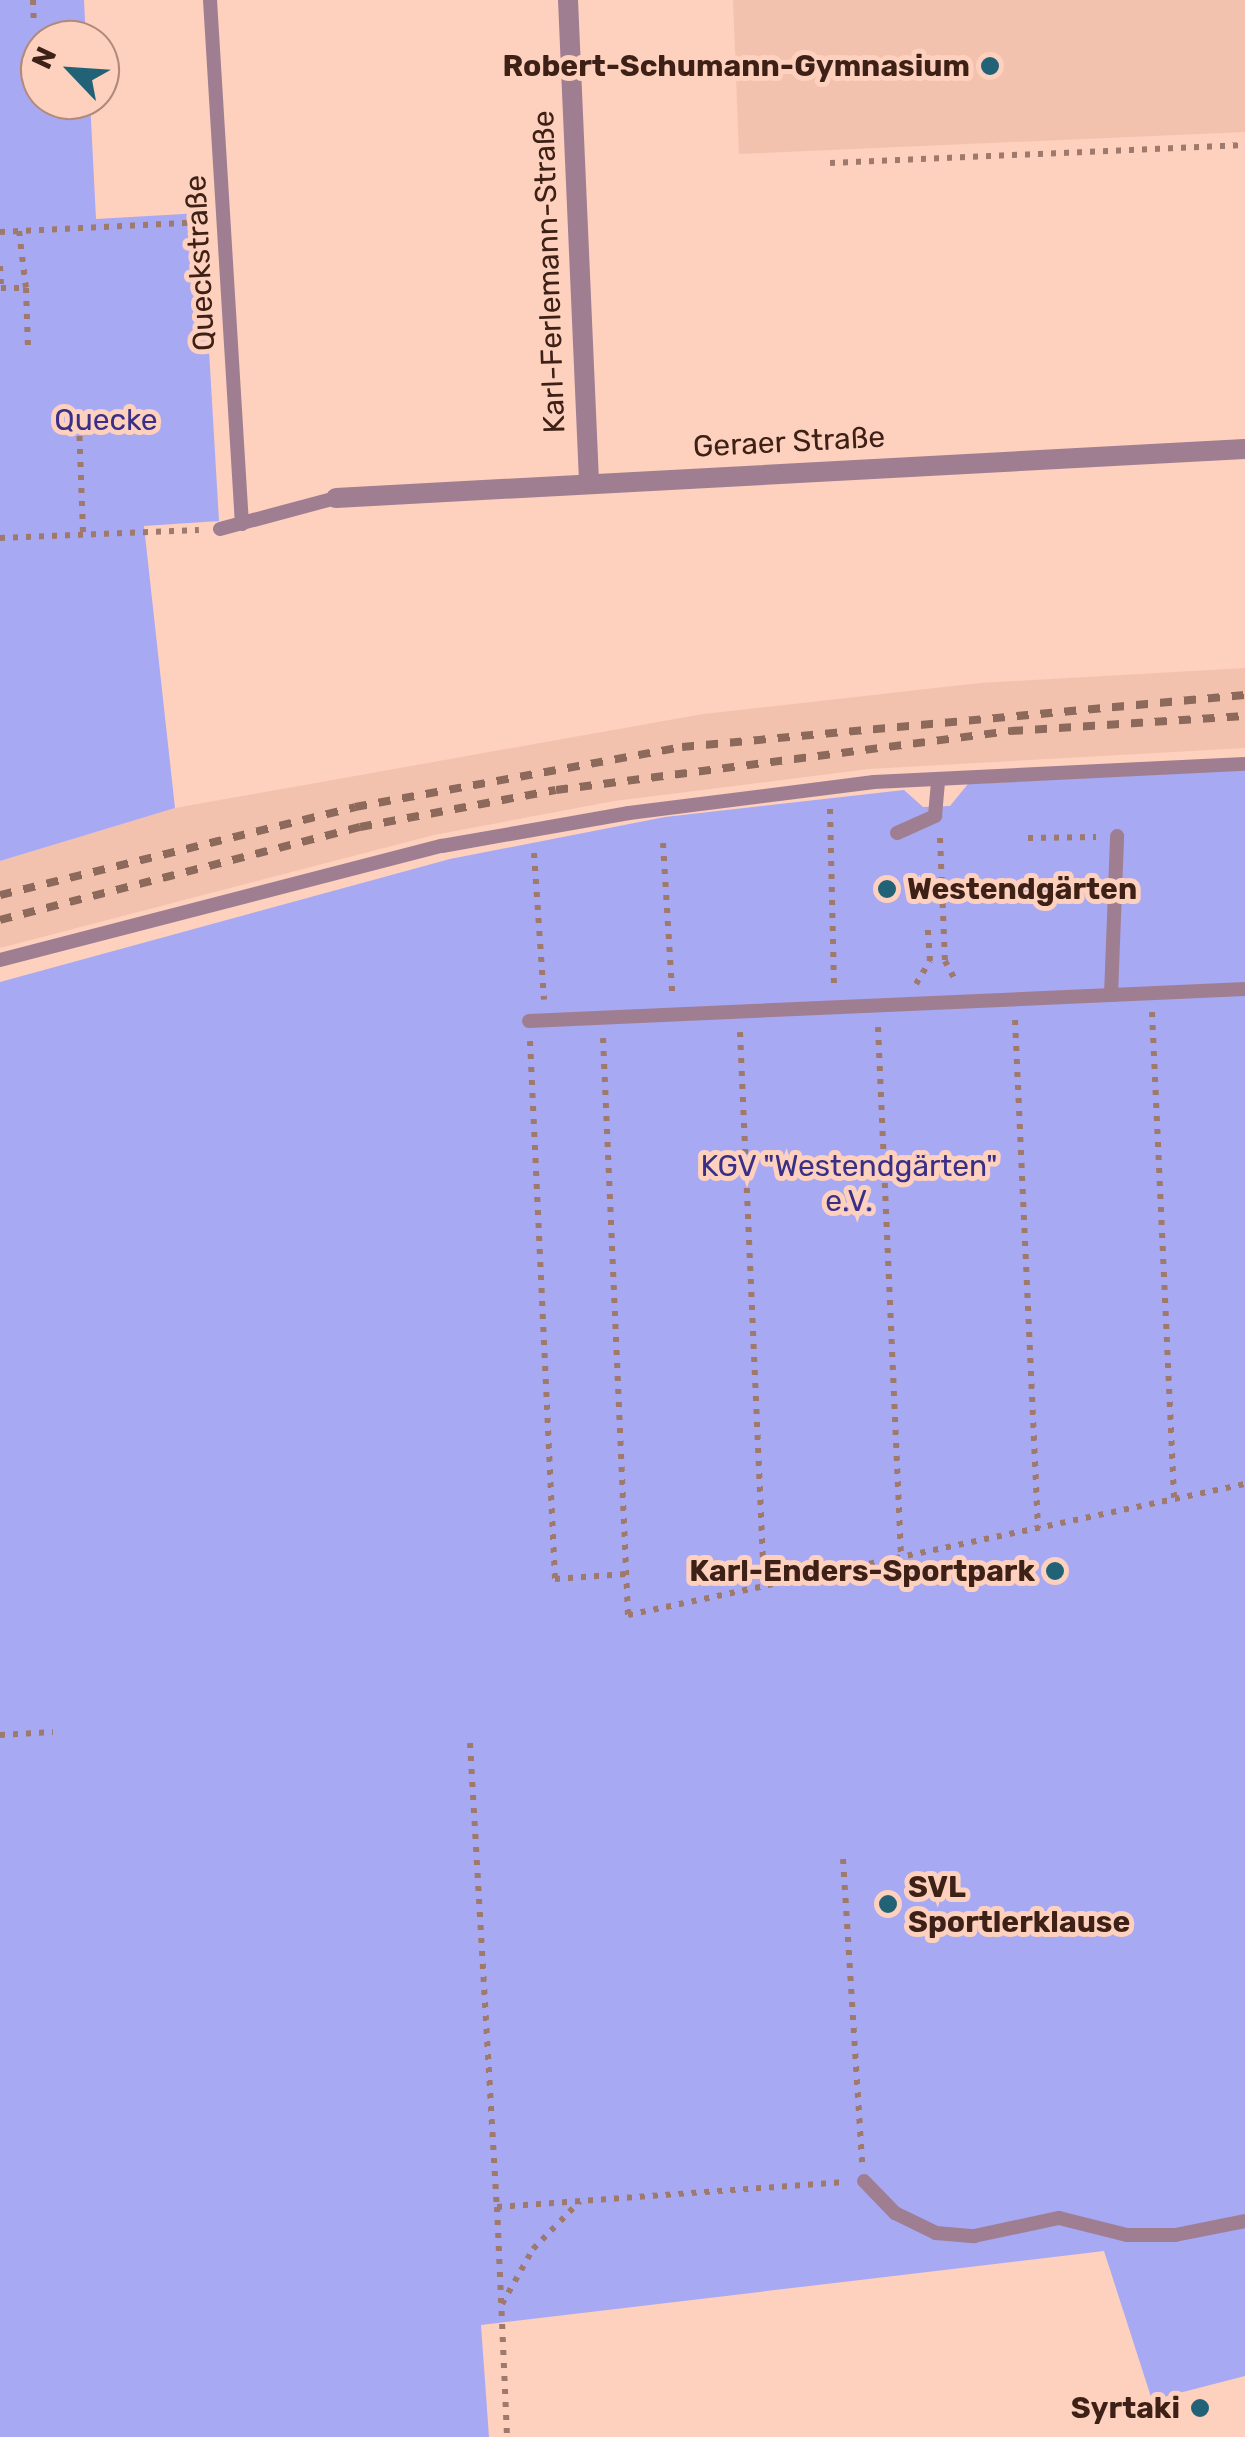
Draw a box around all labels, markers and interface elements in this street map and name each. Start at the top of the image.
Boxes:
north arrow [20,20,120,120]
text: N [25,42,63,74]
place label: Robert-Schumann-Gymnasium [503,48,970,84]
marker: Robert-Schumann-Gymnasium [979,55,1001,77]
street label: Karl-Ferlemann-Straße [525,110,573,434]
street label: Queckstraße [177,174,223,352]
park label: Quecke [54,402,158,438]
street label: Geraer Straße [692,419,886,465]
place label: Westendgärten [907,871,1137,907]
marker: Westendgärten [876,878,898,900]
park label: KGV "Westendgärten" e.V. [700,1148,998,1218]
place label: Karl-Enders-Sportpark [689,1553,1035,1589]
marker: Karl-Enders-Sportpark [1044,1560,1066,1582]
place label: SVL Sportlerklause [908,1869,1130,1940]
marker: SVL Sportlerklause [877,1893,899,1915]
place label: Syrtaki [1071,2390,1180,2426]
marker: Syrtaki [1189,2397,1211,2419]

